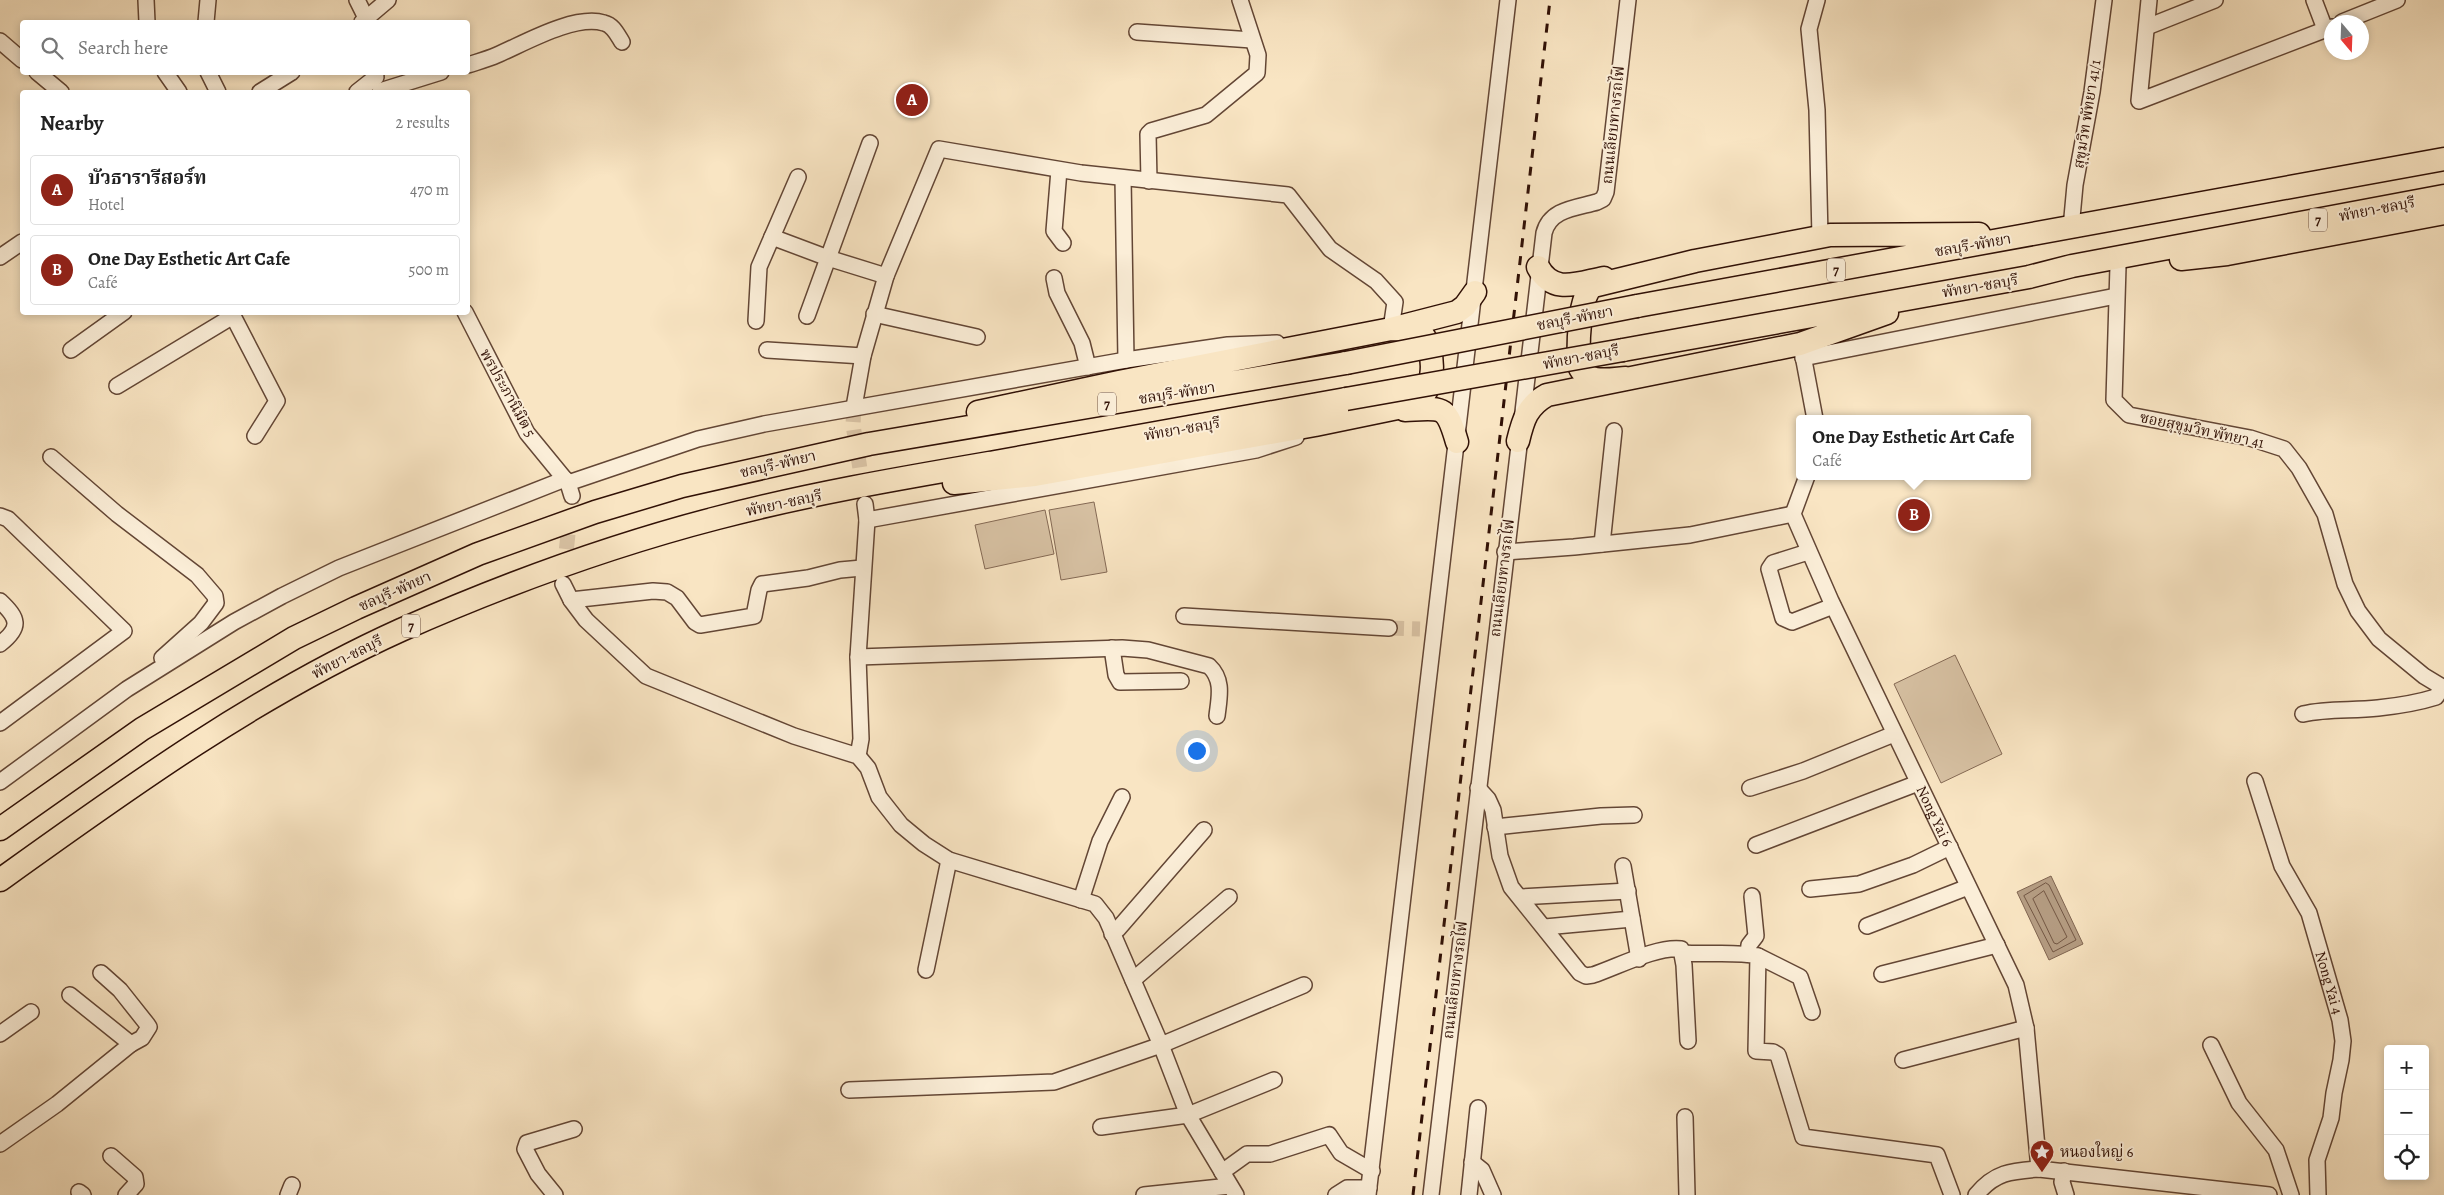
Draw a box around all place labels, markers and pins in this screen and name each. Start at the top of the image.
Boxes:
pin: A [896,81,928,119]
pin: B [1898,496,1930,534]
place icon: หนองใหญ่ 6 [2029,1139,2055,1173]
place label: หนองใหญ่ 6 [2060,1141,2133,1162]

